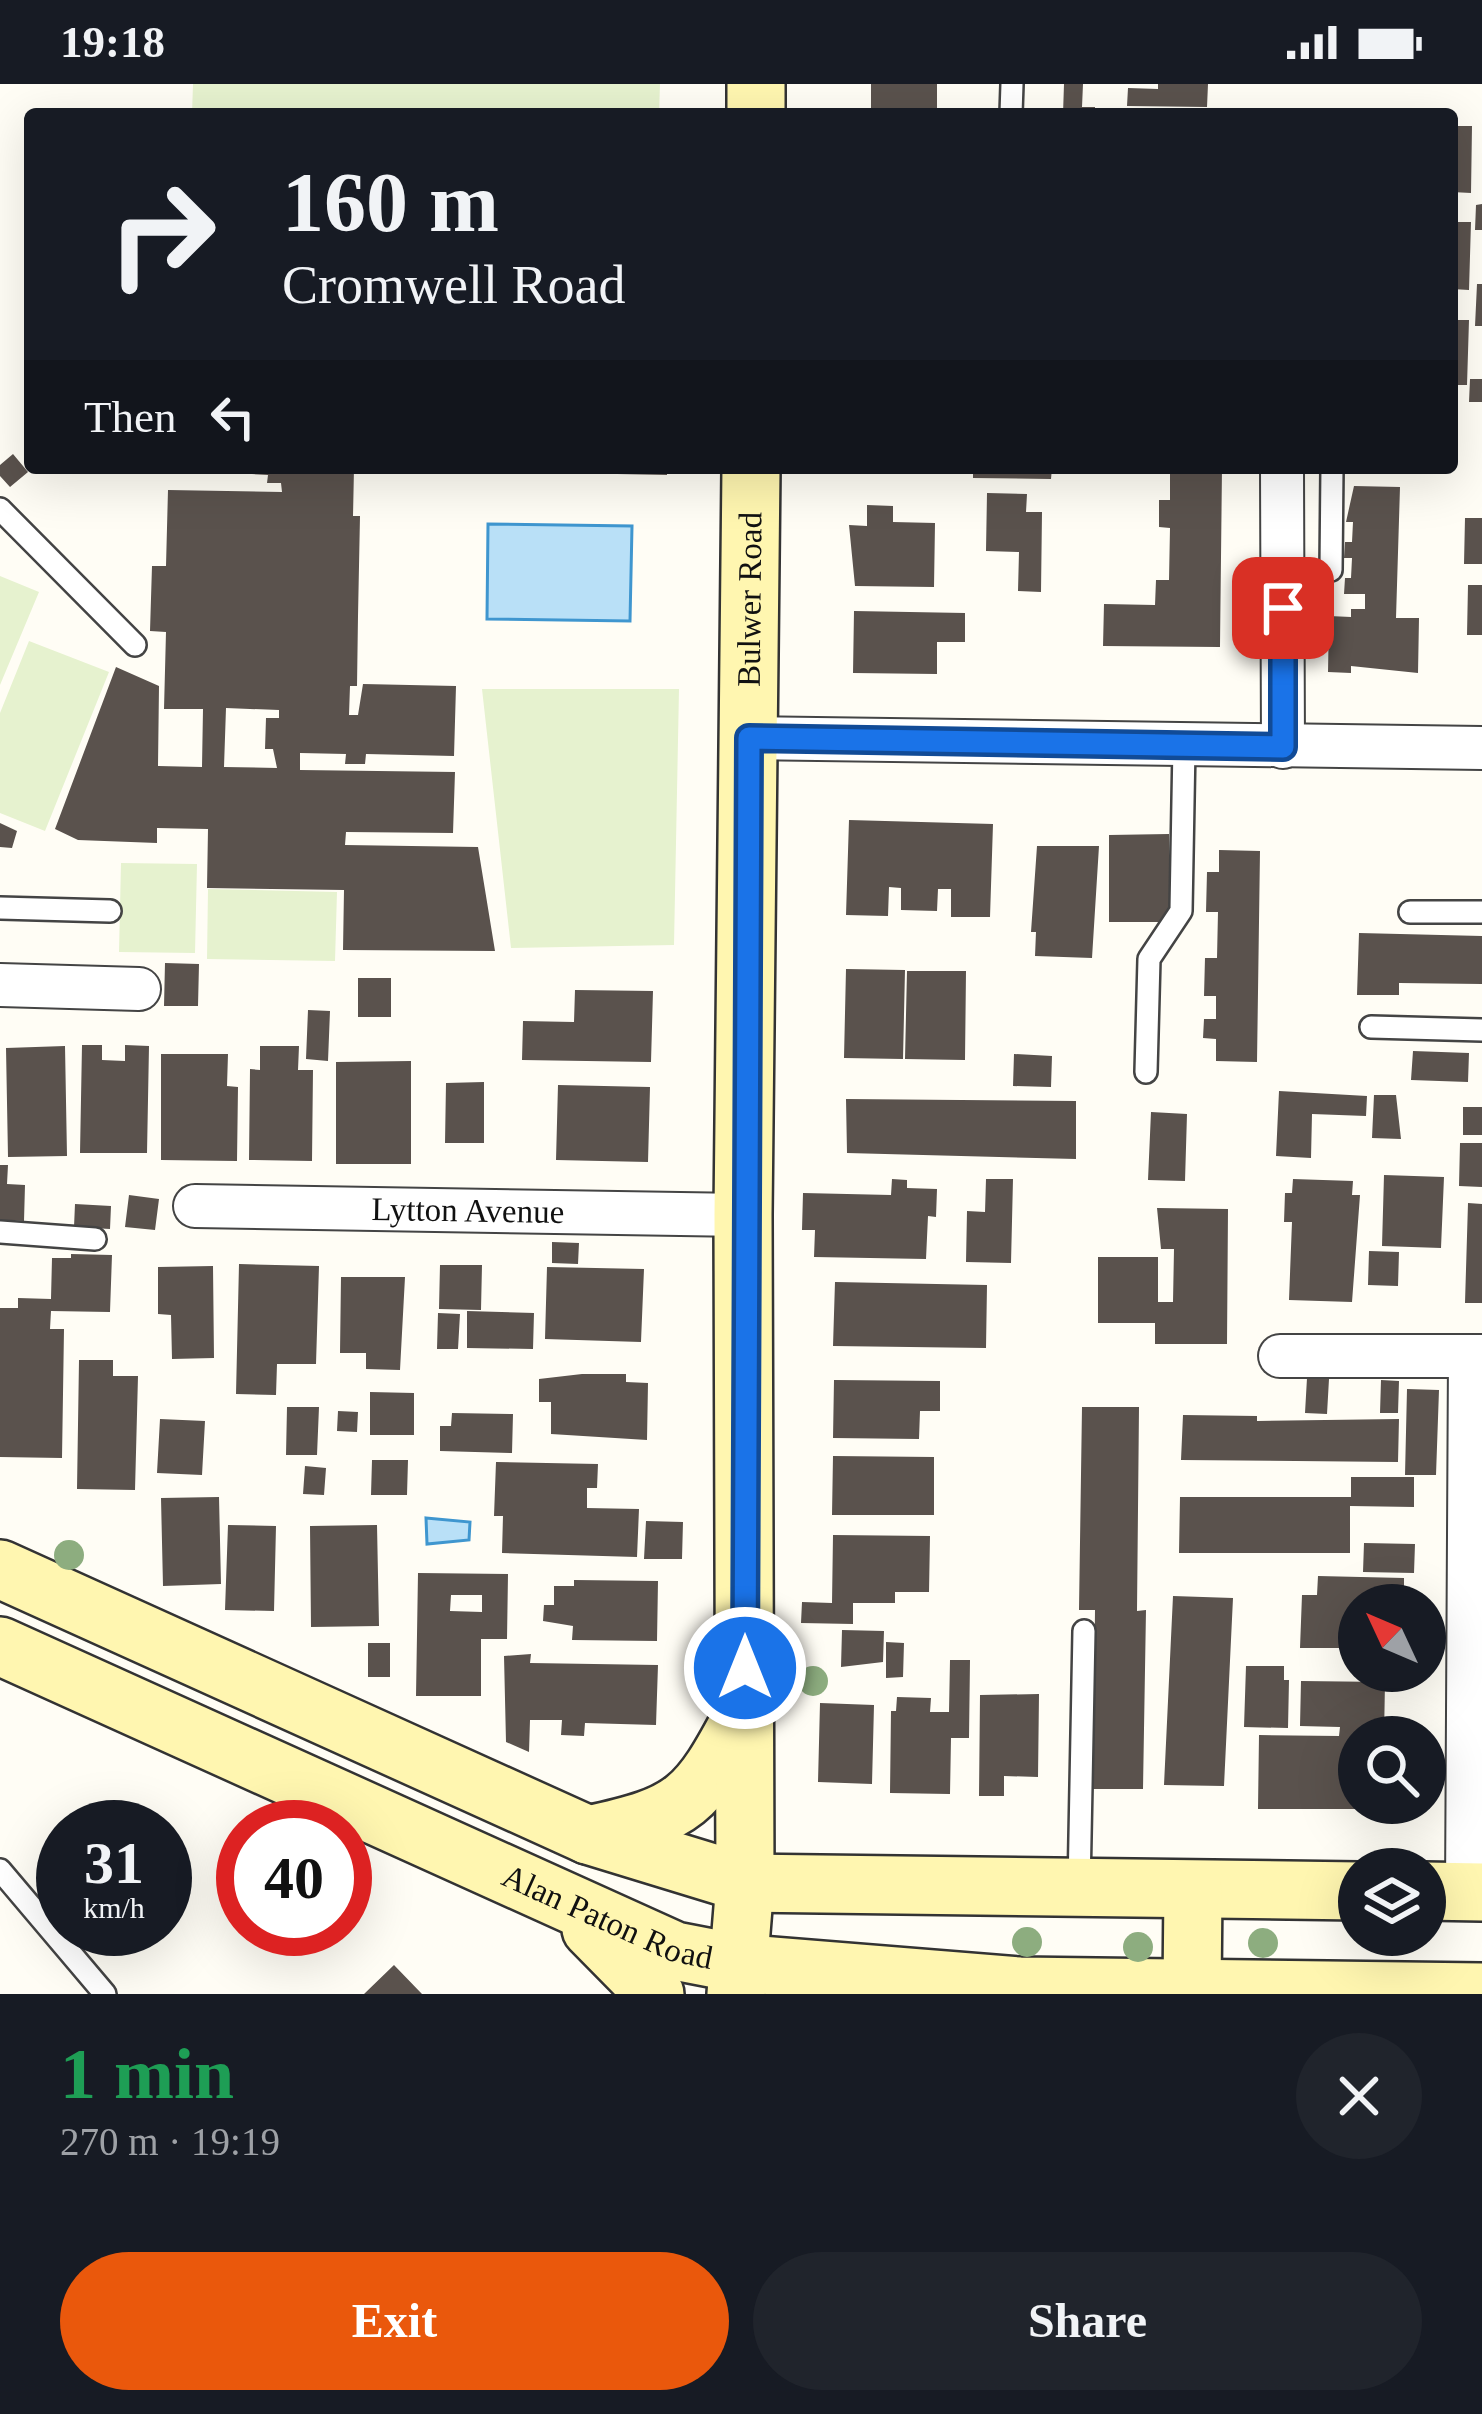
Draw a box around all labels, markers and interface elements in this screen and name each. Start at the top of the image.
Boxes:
text: 19:18 [60,17,165,67]
icon: right [84,156,240,312]
text: 160 m [282,156,499,249]
text: Cromwell Road [282,255,625,315]
icon: left [200,384,266,450]
text: Then [84,392,176,442]
street label: Bulwer Road [731,511,769,687]
pin [1232,557,1334,659]
icon: arrive [1250,575,1316,641]
street label: Lytton Avenue [371,1191,565,1230]
north arrow [1338,1584,1446,1692]
map controls [1338,1584,1446,1956]
position arrow [682,1605,808,1731]
button: search [1338,1716,1446,1824]
speed limit sign: 40 [216,1800,372,1956]
text: 31 [84,1830,144,1896]
button: layers [1338,1848,1446,1956]
street label: Alan Paton Road [497,1857,716,1976]
text: km/h [83,1891,145,1924]
button: close [1296,2033,1422,2159]
text: 1 min [60,2034,234,2114]
text: 270 m · 19:19 [60,2120,280,2163]
button: Exit [60,2252,729,2390]
button: Share [753,2252,1422,2390]

